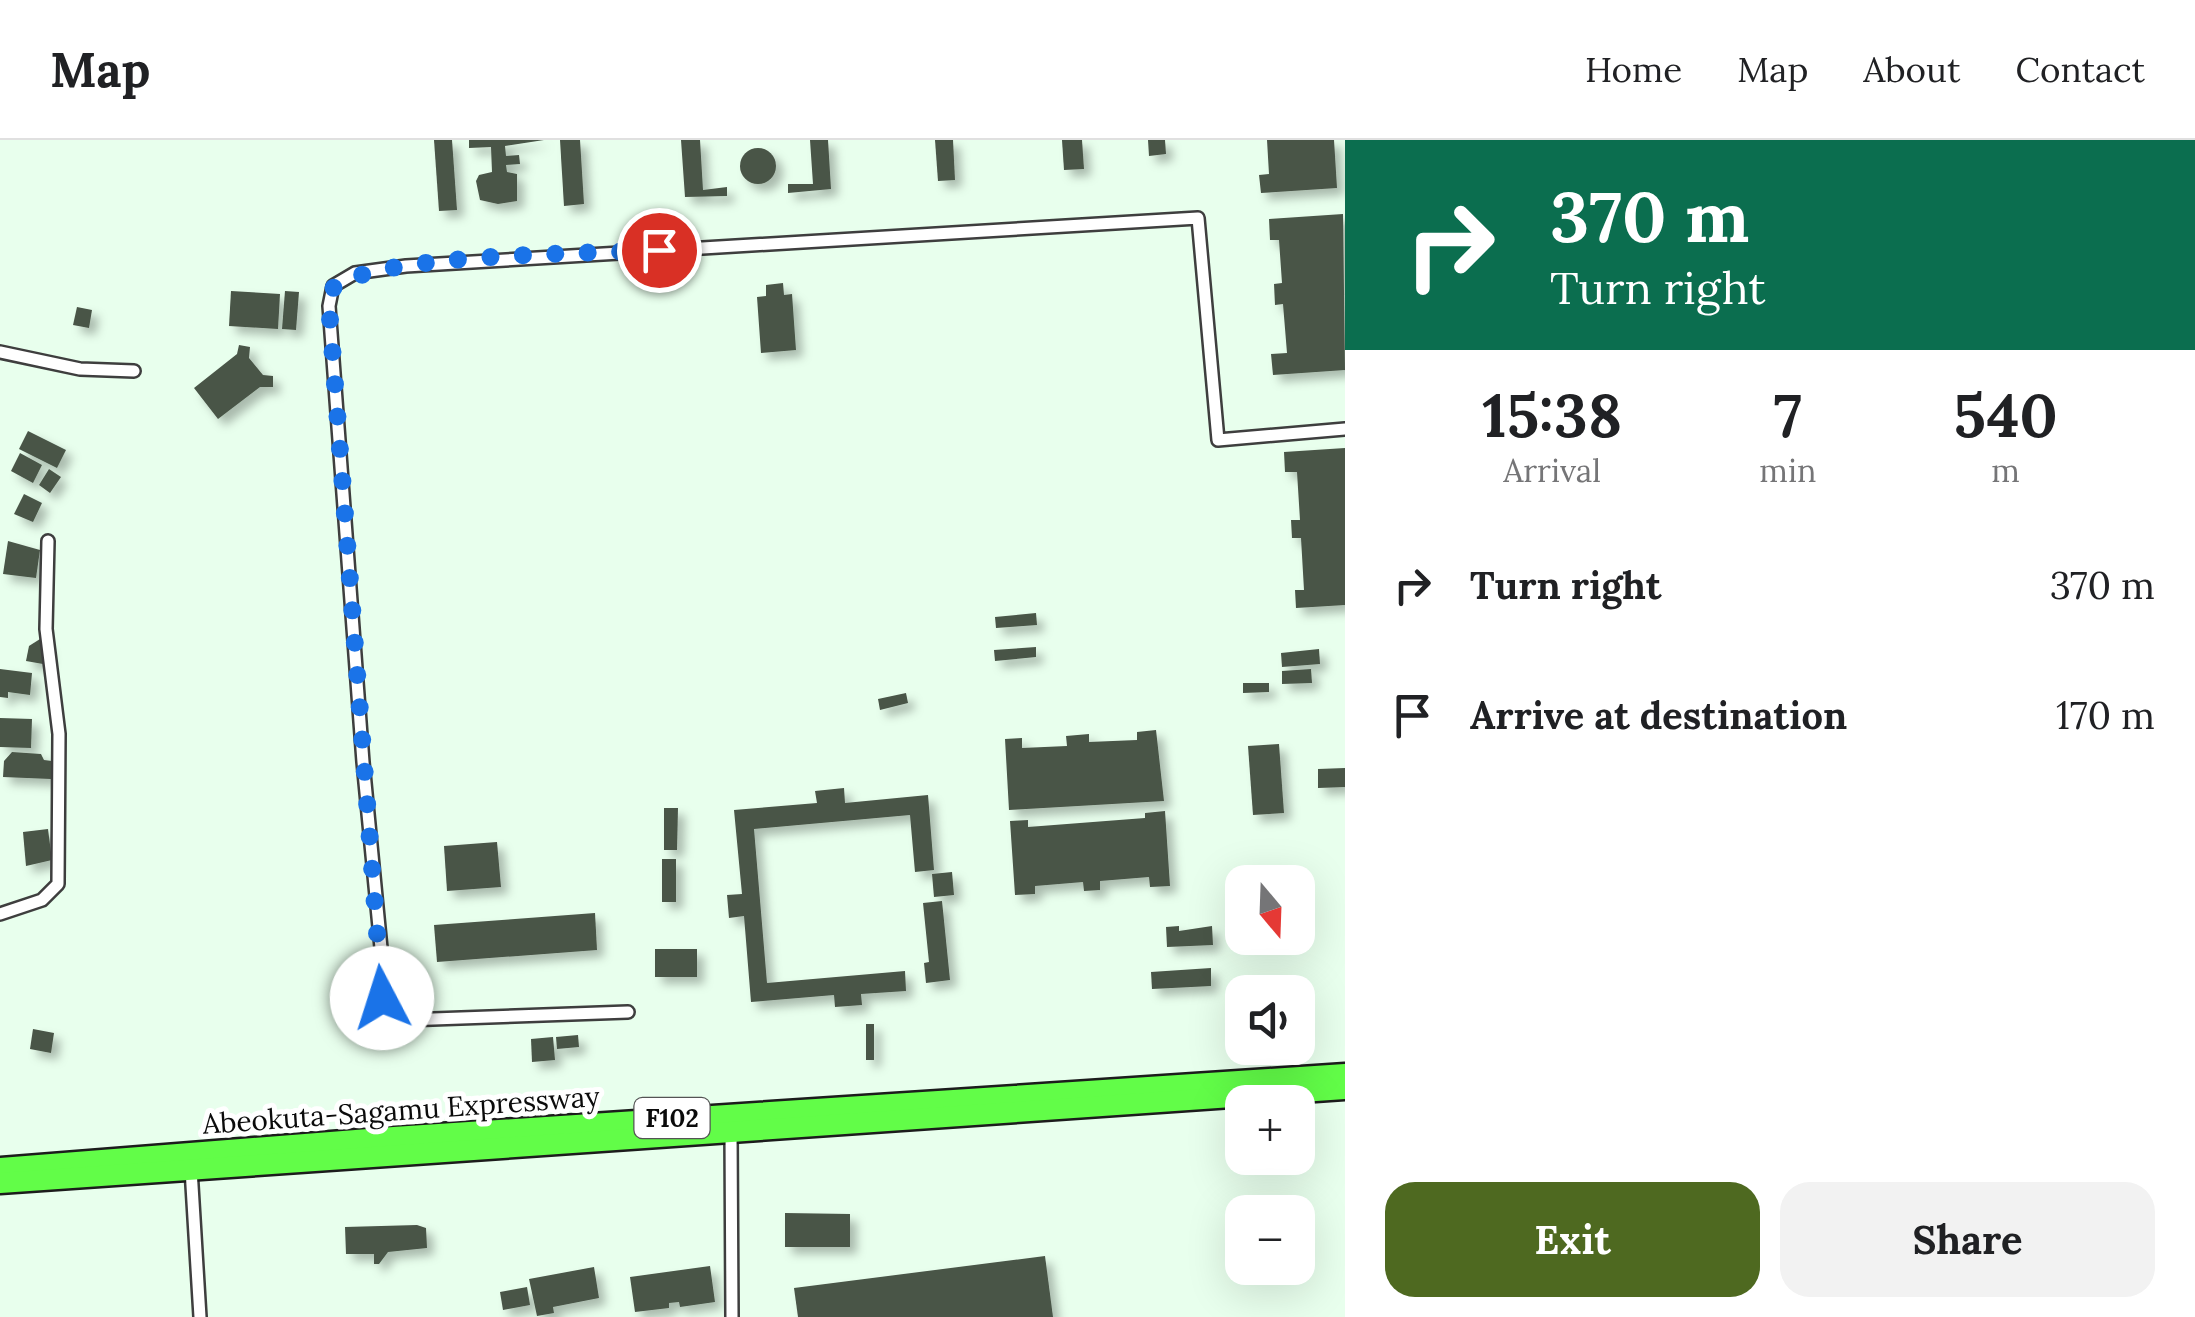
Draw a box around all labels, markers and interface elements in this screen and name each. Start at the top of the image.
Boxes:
text: Map [50,39,150,100]
text: Home [1585,47,1682,92]
text: Map [1737,47,1808,92]
text: About [1863,47,1961,92]
text: Contact [2016,47,2145,92]
text: 370 m [1550,172,1749,261]
icon: right [1385,180,1515,310]
pin [617,208,702,293]
icon: arrive [632,223,687,278]
text: Turn right [1550,259,1766,316]
text: 15:38 [1482,377,1622,453]
text: 7 [1774,377,1802,453]
text: 540 [1954,377,2058,453]
text: Arrival [1503,450,1601,491]
text: min [1759,450,1816,491]
text: m [1991,450,2020,491]
icon: right [1385,558,1440,613]
text: Turn right [1470,561,1661,609]
text: 370 m [2050,561,2155,609]
icon: arrive [1385,688,1440,743]
text: Arrive at destination [1470,691,1847,739]
text: 170 m [2056,691,2155,739]
north arrow [1225,865,1315,955]
map controls [1225,865,1315,1285]
position arrow [330,946,434,1050]
button: sound [1225,975,1315,1065]
street label: Abeokuta-Sagamu Expressway [200,1078,601,1142]
button: + [1225,1085,1315,1175]
road number: F102 [634,1098,710,1138]
button: Exit [1385,1182,1760,1297]
button: Share [1780,1182,2155,1297]
button: − [1225,1195,1315,1285]

